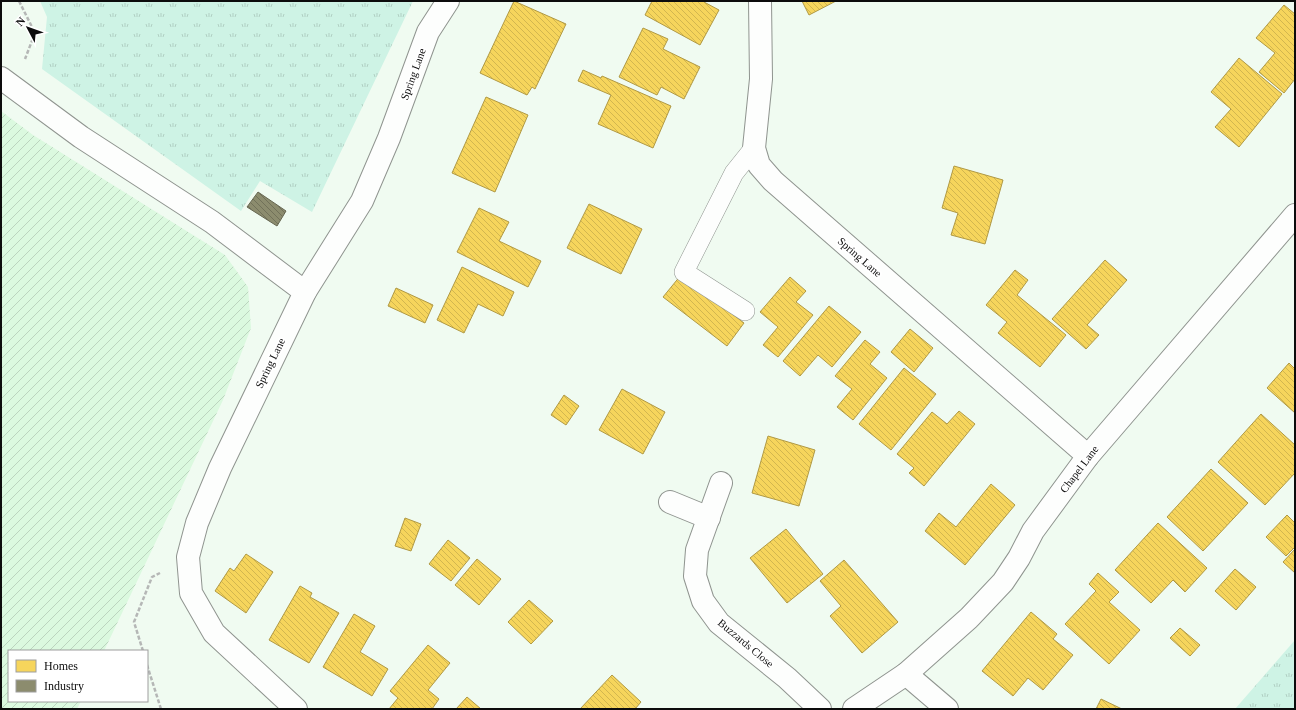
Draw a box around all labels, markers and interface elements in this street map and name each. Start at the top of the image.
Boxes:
north arrow [8,8,48,48]
text: N [13,14,28,28]
street label: Spring Lane [398,46,428,101]
street label: Spring Lane [836,235,884,279]
street label: Spring Lane [253,336,287,390]
street label: Chapel Lane [1057,443,1101,495]
street label: Buzzards Close [716,616,776,670]
legend [8,650,148,702]
text: Homes [44,659,78,673]
text: Industry [44,679,84,693]

